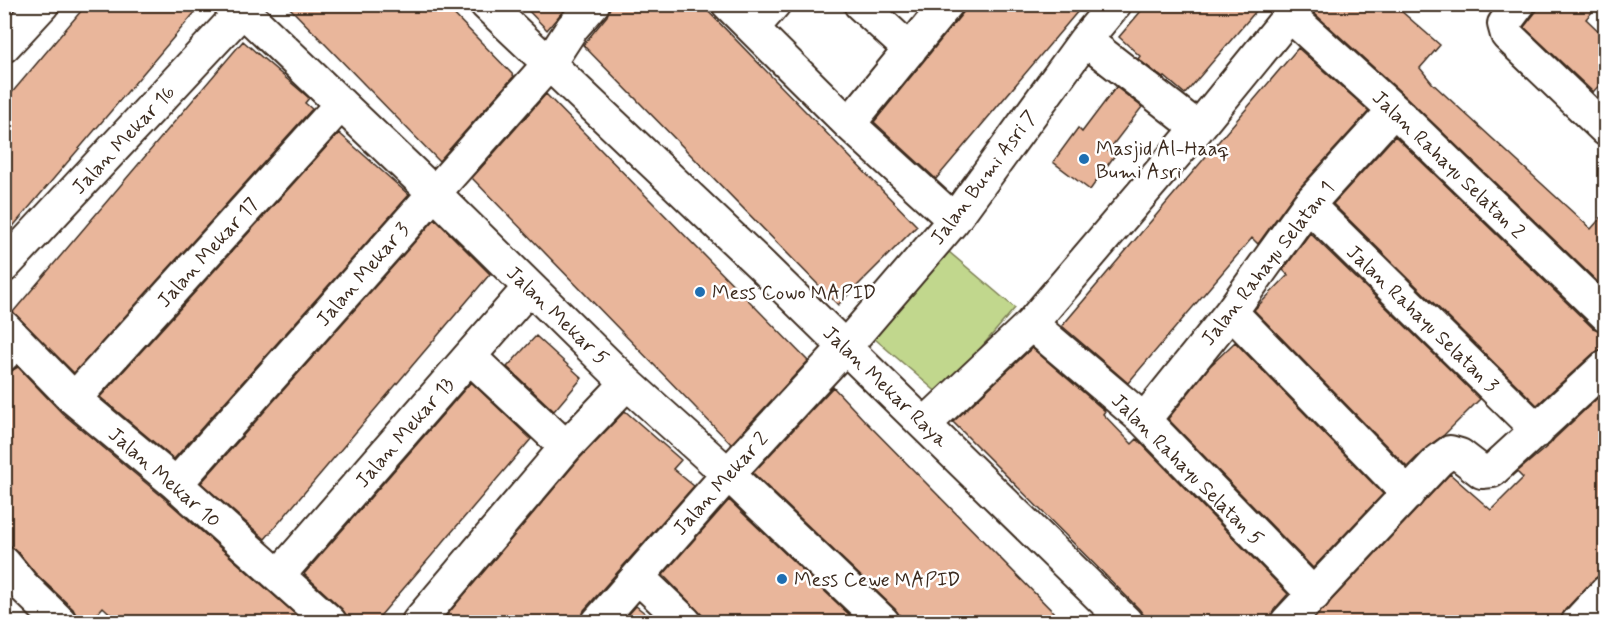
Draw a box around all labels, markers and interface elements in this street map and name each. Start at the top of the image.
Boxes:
street label: Jalan Mekar 16 [66,79,182,201]
street label: Jalan Rahayu Selatan 2 [1366,85,1530,245]
street label: Jalan Bumi Asri 7 [925,105,1044,251]
place label: Masjid Al-Haaq Bumi Asri [1096,136,1229,186]
marker: Masjid Al-Haaq Bumi Asri [1077,152,1091,166]
street label: Jalan Rahayu Selatan 1 [1195,176,1341,352]
street label: Jalan Mekar 17 [151,192,265,314]
street label: Jalan Mekar 3 [310,217,416,333]
street label: Jalan Rahayu Selatan 3 [1340,239,1504,399]
street label: Jalan Mekar 5 [500,260,614,372]
place label: Mess Cowo MAPID [712,280,876,307]
marker: Mess Cowo MAPID [693,285,707,299]
street label: Jalan Mekar Raya [816,320,954,455]
street label: Jalan Mekar 13 [350,372,461,494]
street label: Jalan Rahayu Selatan 5 [1105,388,1269,552]
street label: Jalan Mekar 10 [102,422,226,535]
street label: Jalan Mekar 2 [667,426,775,542]
place label: Mess Cewe MAPID [794,567,961,594]
marker: Mess Cewe MAPID [775,572,789,586]

